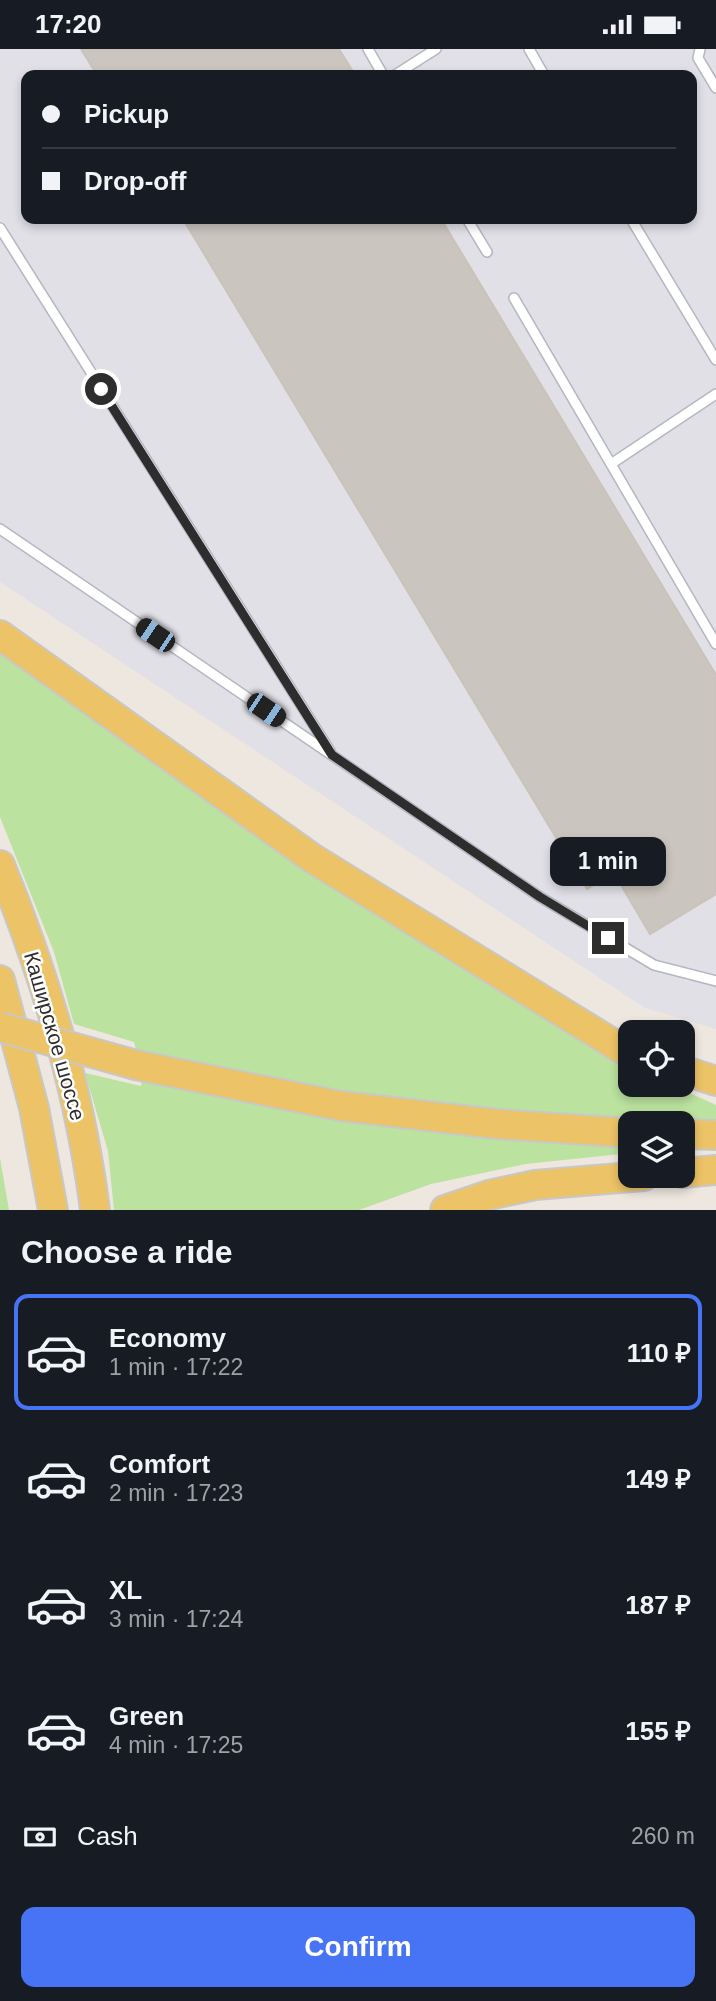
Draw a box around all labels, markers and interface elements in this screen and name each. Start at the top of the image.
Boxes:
text: 17:20 [35,9,102,39]
text: Pickup [84,99,169,129]
text: Drop-off [84,166,187,196]
route start [85,373,117,405]
car [132,615,179,655]
car [243,690,290,730]
callout: 1 min [550,837,666,885]
text: 1 min [578,848,638,874]
route end [592,922,624,954]
street label: Каширское шоссе [20,949,90,1123]
map controls [618,1020,695,1188]
button: locate [618,1020,695,1097]
button: layers [618,1111,695,1188]
text: Choose a ride [21,1234,233,1270]
icon: car [25,1321,88,1384]
text: Economy [109,1323,226,1353]
text: 110 ₽ [627,1338,691,1368]
text: 1 min · 17:22 [109,1354,243,1380]
icon: car [25,1447,88,1510]
text: Comfort [109,1449,210,1479]
text: 149 ₽ [625,1464,691,1494]
text: 2 min · 17:23 [109,1480,243,1506]
icon: car [25,1573,88,1636]
text: XL [109,1575,142,1605]
text: 187 ₽ [625,1590,691,1620]
text: 3 min · 17:24 [109,1606,243,1632]
icon: car [25,1699,88,1762]
text: Green [109,1701,184,1731]
text: 155 ₽ [625,1716,691,1746]
text: 4 min · 17:25 [109,1732,243,1758]
icon: cash [21,1818,59,1856]
text: Cash [77,1821,138,1851]
text: 260 m [631,1823,695,1849]
button: Confirm [21,1907,695,1987]

